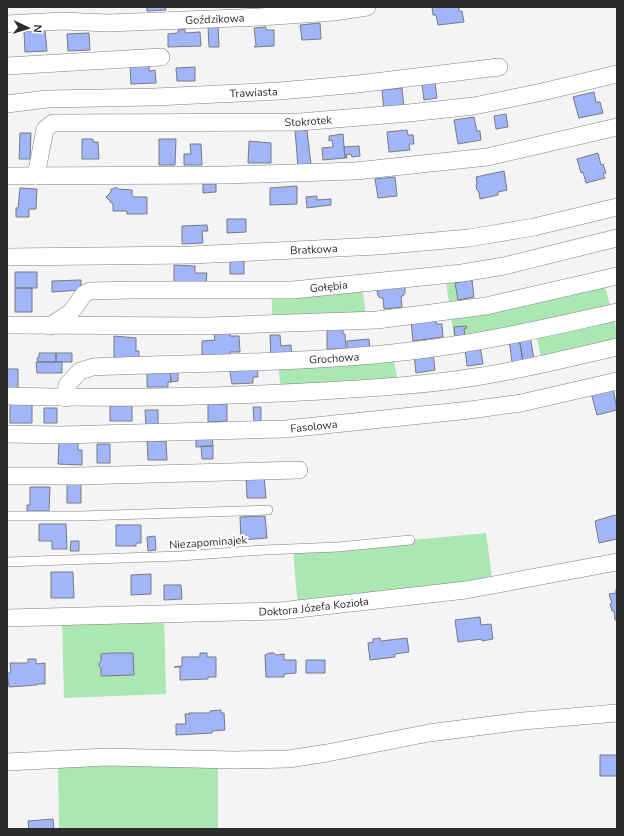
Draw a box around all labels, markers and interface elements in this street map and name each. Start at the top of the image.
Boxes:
north arrow [8,8,48,48]
street label: Goździkowa [185,11,245,28]
text: N [30,24,45,33]
street label: Trawiasta [229,84,278,101]
street label: Stokrotek [284,112,333,130]
street label: Bratkowa [290,241,338,258]
street label: Gołębia [309,278,349,296]
street label: Grochowa [309,349,360,368]
street label: Fasolowa [290,417,338,437]
street label: Niezapominajek [169,532,248,553]
street label: Doktora Józefa Kozioła [258,594,370,620]

